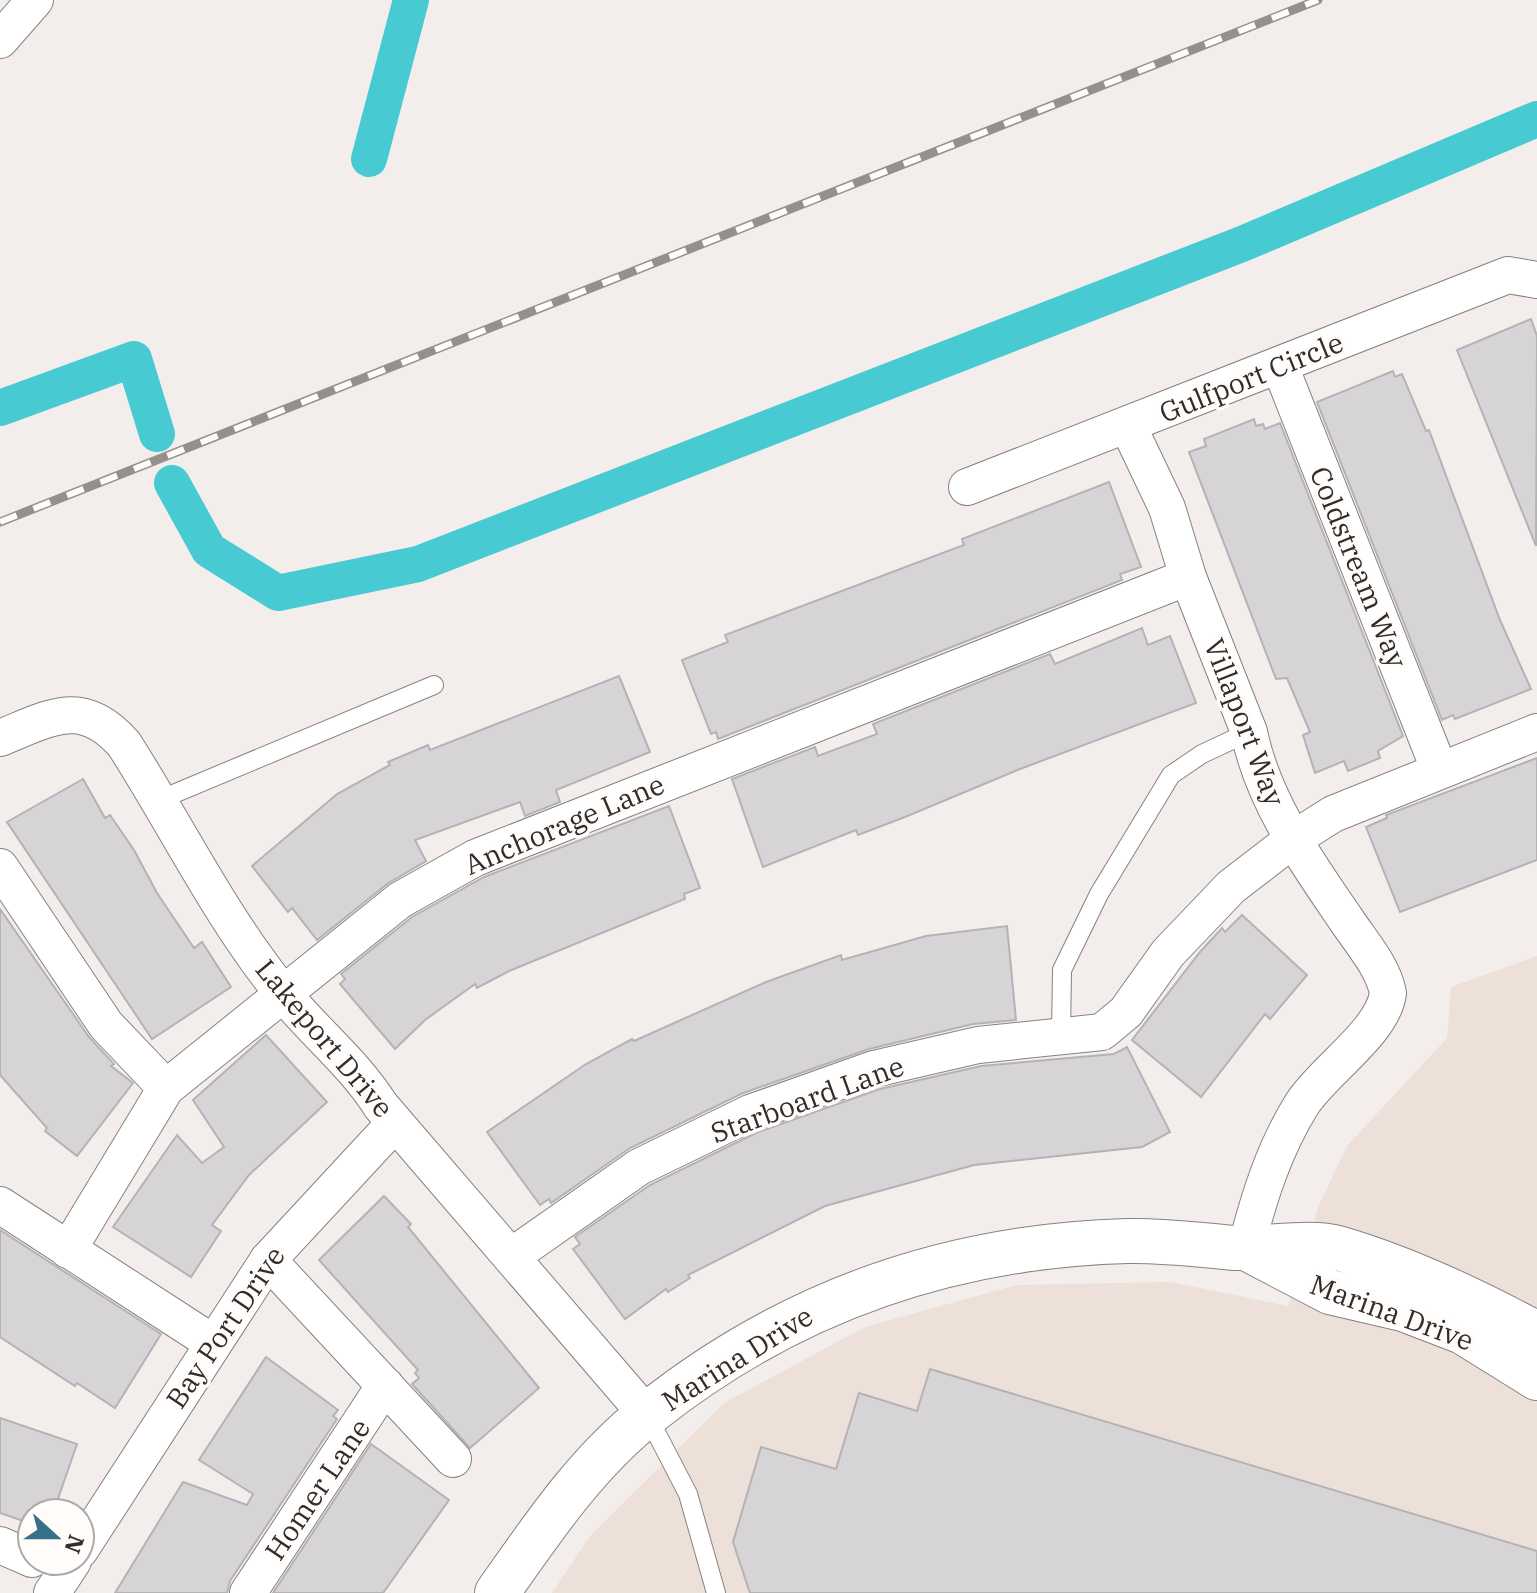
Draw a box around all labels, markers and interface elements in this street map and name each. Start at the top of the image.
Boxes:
street label: Gulfport Circle [1154,323,1348,431]
street label: Coldstream Way [1302,461,1416,673]
street label: Villaport Way [1196,633,1294,811]
street label: Anchorage Lane [458,765,670,883]
street label: Lakeport Drive [248,951,402,1125]
street label: Starboard Lane [705,1047,909,1151]
street label: Bay Port Drive [157,1239,293,1415]
street label: Marina Drive [1305,1265,1479,1359]
street label: Marina Drive [655,1297,819,1419]
street label: Homer Lane [256,1411,378,1567]
north arrow [16,1497,96,1577]
text: N [58,1531,92,1558]

